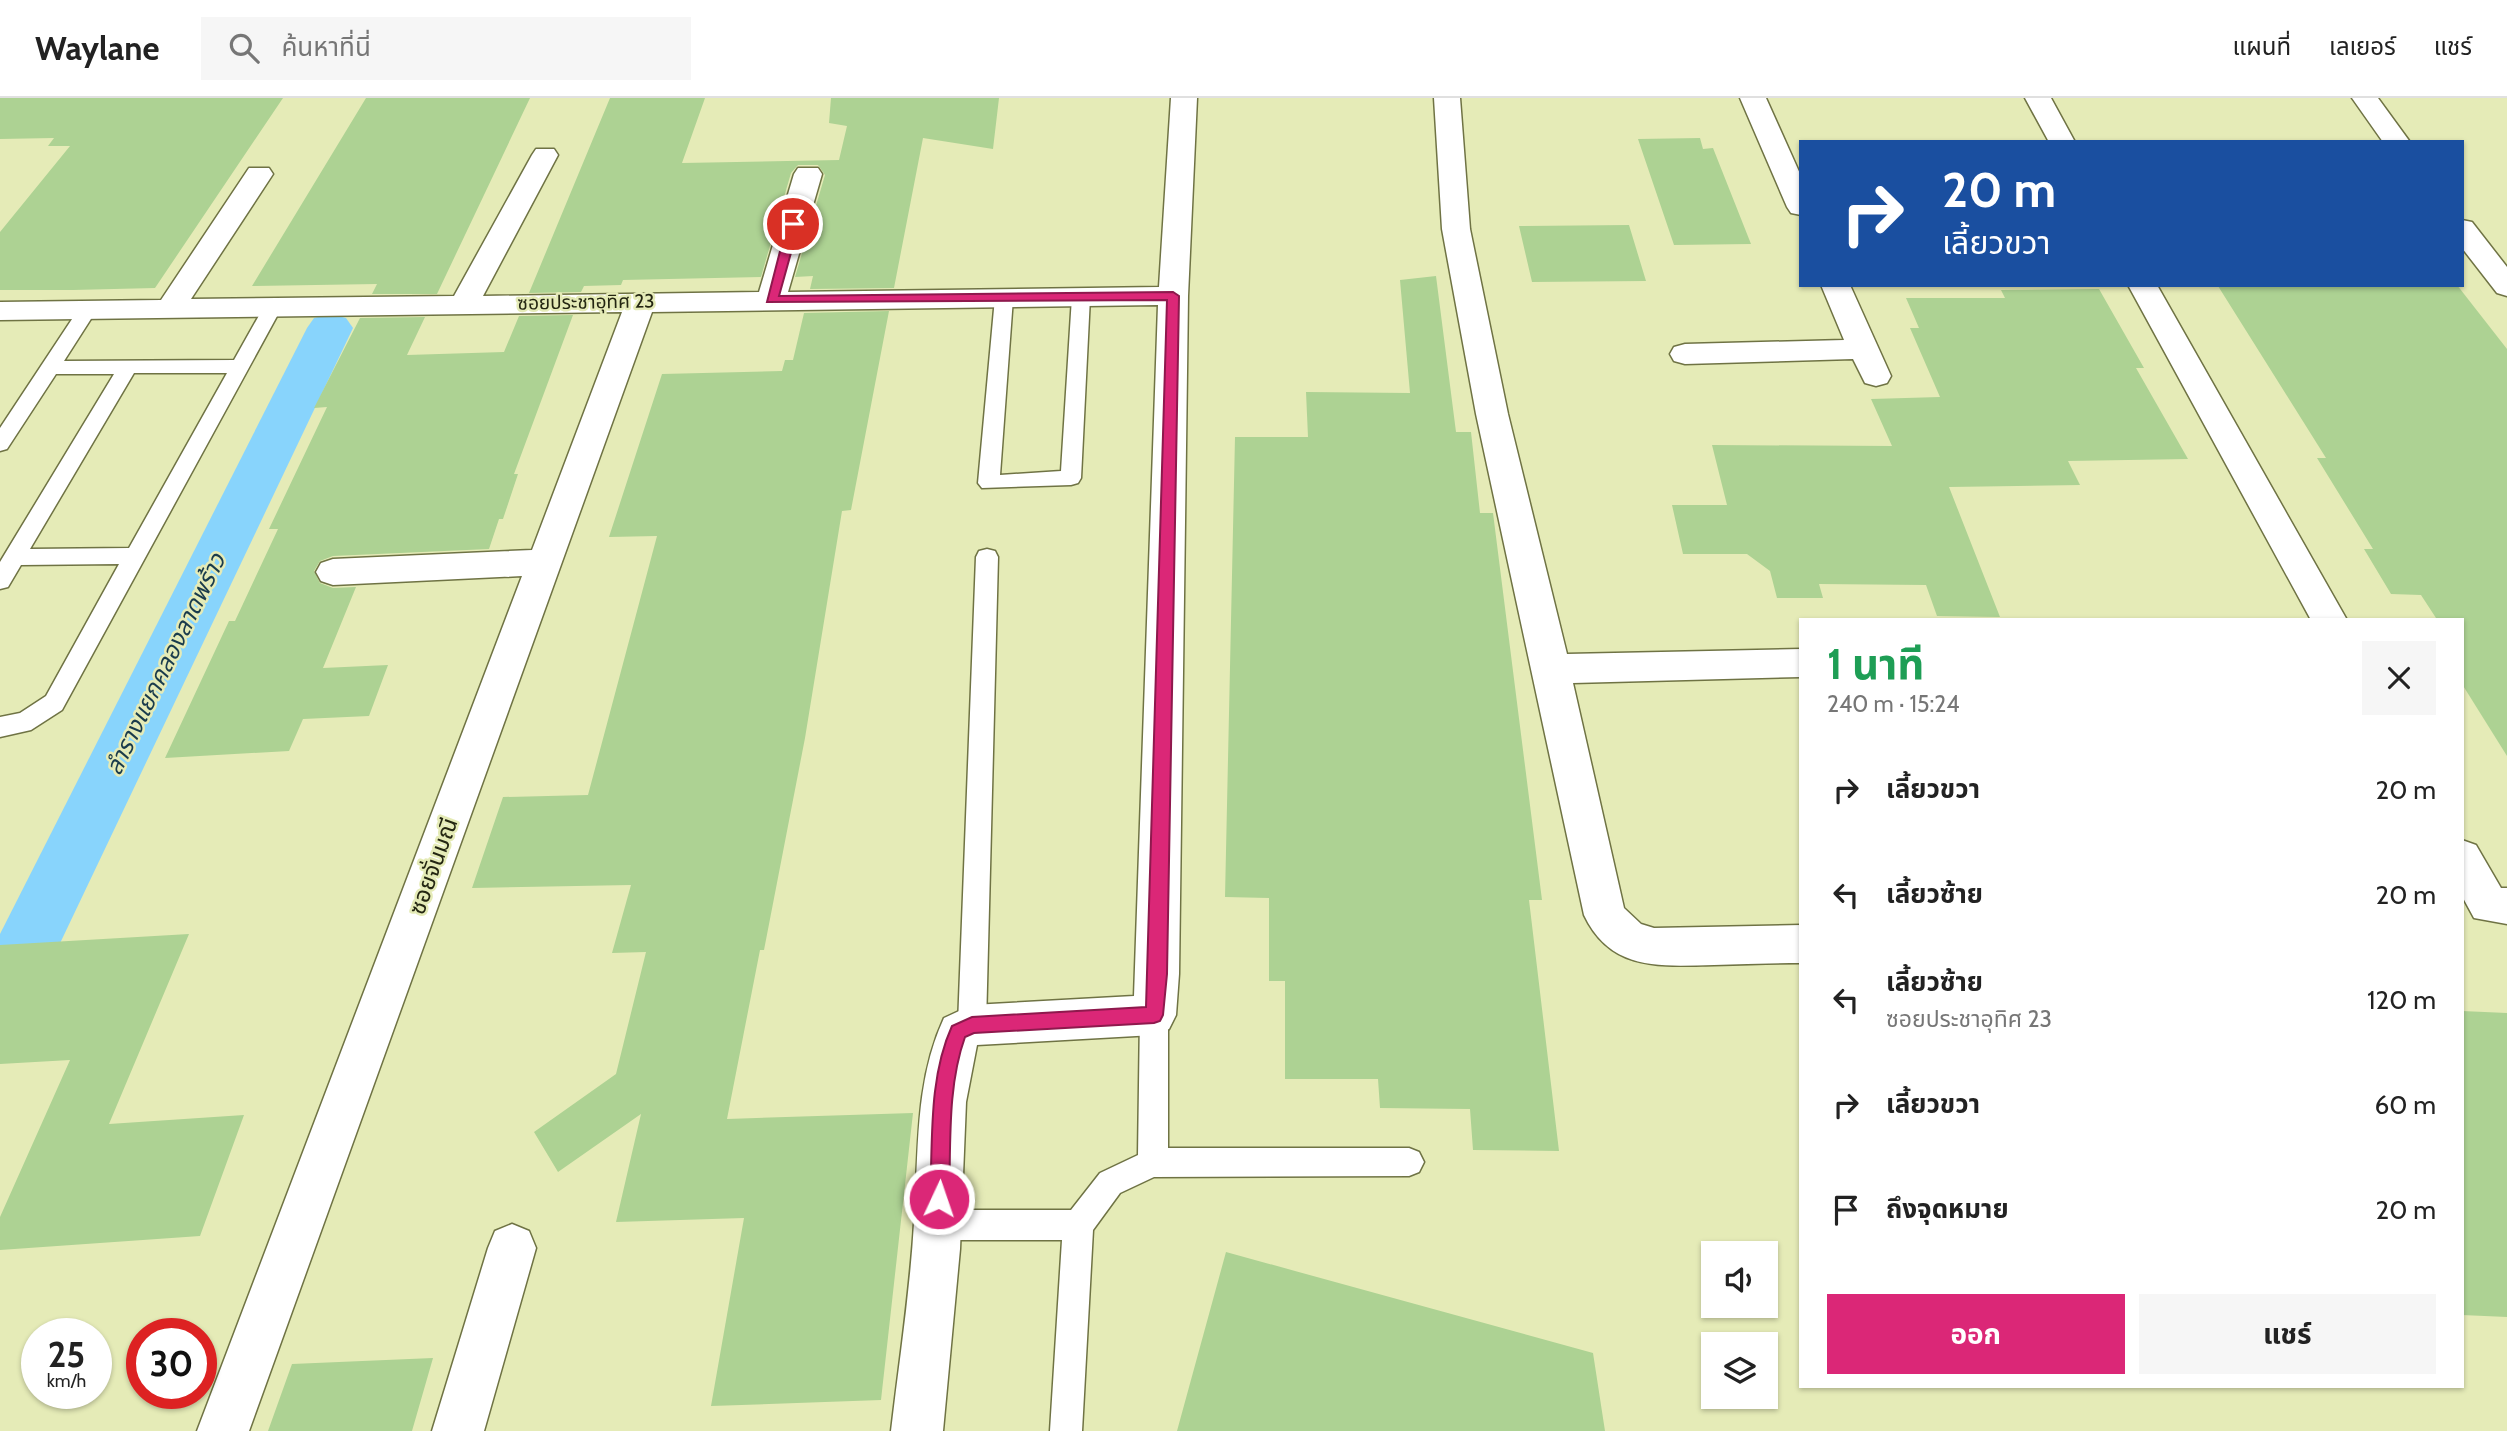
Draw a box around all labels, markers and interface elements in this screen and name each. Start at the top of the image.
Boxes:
search box [201,17,691,80]
text: Waylane [35,28,159,68]
icon: search [225,29,263,67]
text: ค้นหาที่นี่ [281,31,371,63]
text: แผนที่ [2233,32,2291,61]
text: เลเยอร์ [2329,32,2396,61]
text: แชร์ [2434,32,2472,61]
text: 20 m [1942,160,2056,219]
icon: right [1827,168,1918,259]
pin [763,194,823,254]
icon: arrive [774,205,812,243]
text: เลี้ยวขวา [1942,223,2050,262]
street label: ซอยประชาอุทิศ 23 [517,289,655,315]
water label: ลำรางแยกคลองลาดพร้าว [99,548,232,779]
text: 1 นาที [1827,638,1924,690]
button: close [2362,641,2436,715]
text: 240 m · 15:24 [1827,690,1960,718]
icon: right [1827,771,1865,809]
text: เลี้ยวขวา [1886,773,1980,805]
text: 20 m [2376,774,2436,806]
street label: ซอยจั่นมณี [402,814,463,918]
icon: left [1827,876,1865,914]
text: เลี้ยวซ้าย [1886,878,1983,910]
text: 20 m [2376,879,2436,911]
text: เลี้ยวซ้าย [1886,966,1983,998]
icon: left [1827,981,1865,1019]
text: 120 m [2367,984,2436,1016]
text: ซอยประชาอุทิศ 23 [1886,1005,2052,1033]
icon: right [1827,1086,1865,1124]
text: เลี้ยวขวา [1886,1088,1980,1120]
text: 60 m [2374,1089,2436,1121]
position arrow [902,1162,976,1236]
icon: arrive [1827,1191,1865,1229]
text: ถึงจุดหมาย [1886,1193,2009,1225]
text: 20 m [2376,1194,2436,1226]
map controls [1701,1241,1778,1409]
button: sound [1701,1241,1778,1318]
button: ออก [1827,1294,2125,1374]
button: แชร์ [2139,1294,2436,1374]
speed limit sign: 30 [126,1318,217,1409]
button: layers [1701,1332,1778,1409]
text: 25 [48,1333,85,1376]
text: km/h [47,1370,86,1392]

